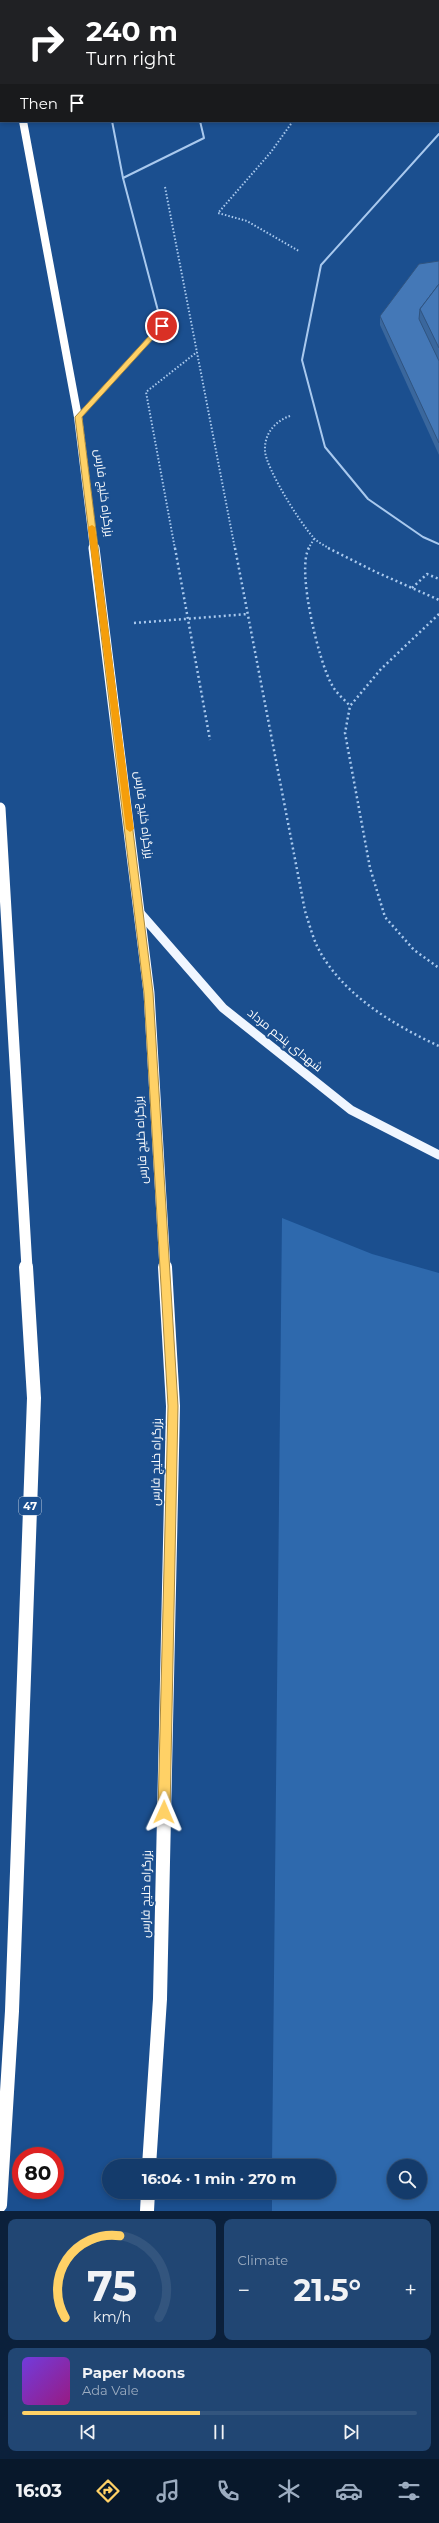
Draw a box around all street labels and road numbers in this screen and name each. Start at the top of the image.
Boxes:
street label: بزرگراه خلیج فارس [91,448,117,538]
street label: بزرگراه خلیج فارس [131,770,157,860]
street label: شهدای پنجم مرداد [243,1005,326,1076]
street label: بزرگراه خلیج فارس [131,1096,151,1184]
street label: بزرگراه خلیج فارس [147,1418,165,1506]
road number: 47 [19,1497,41,1515]
street label: بزرگراه خلیج فارس [137,1850,155,1938]

